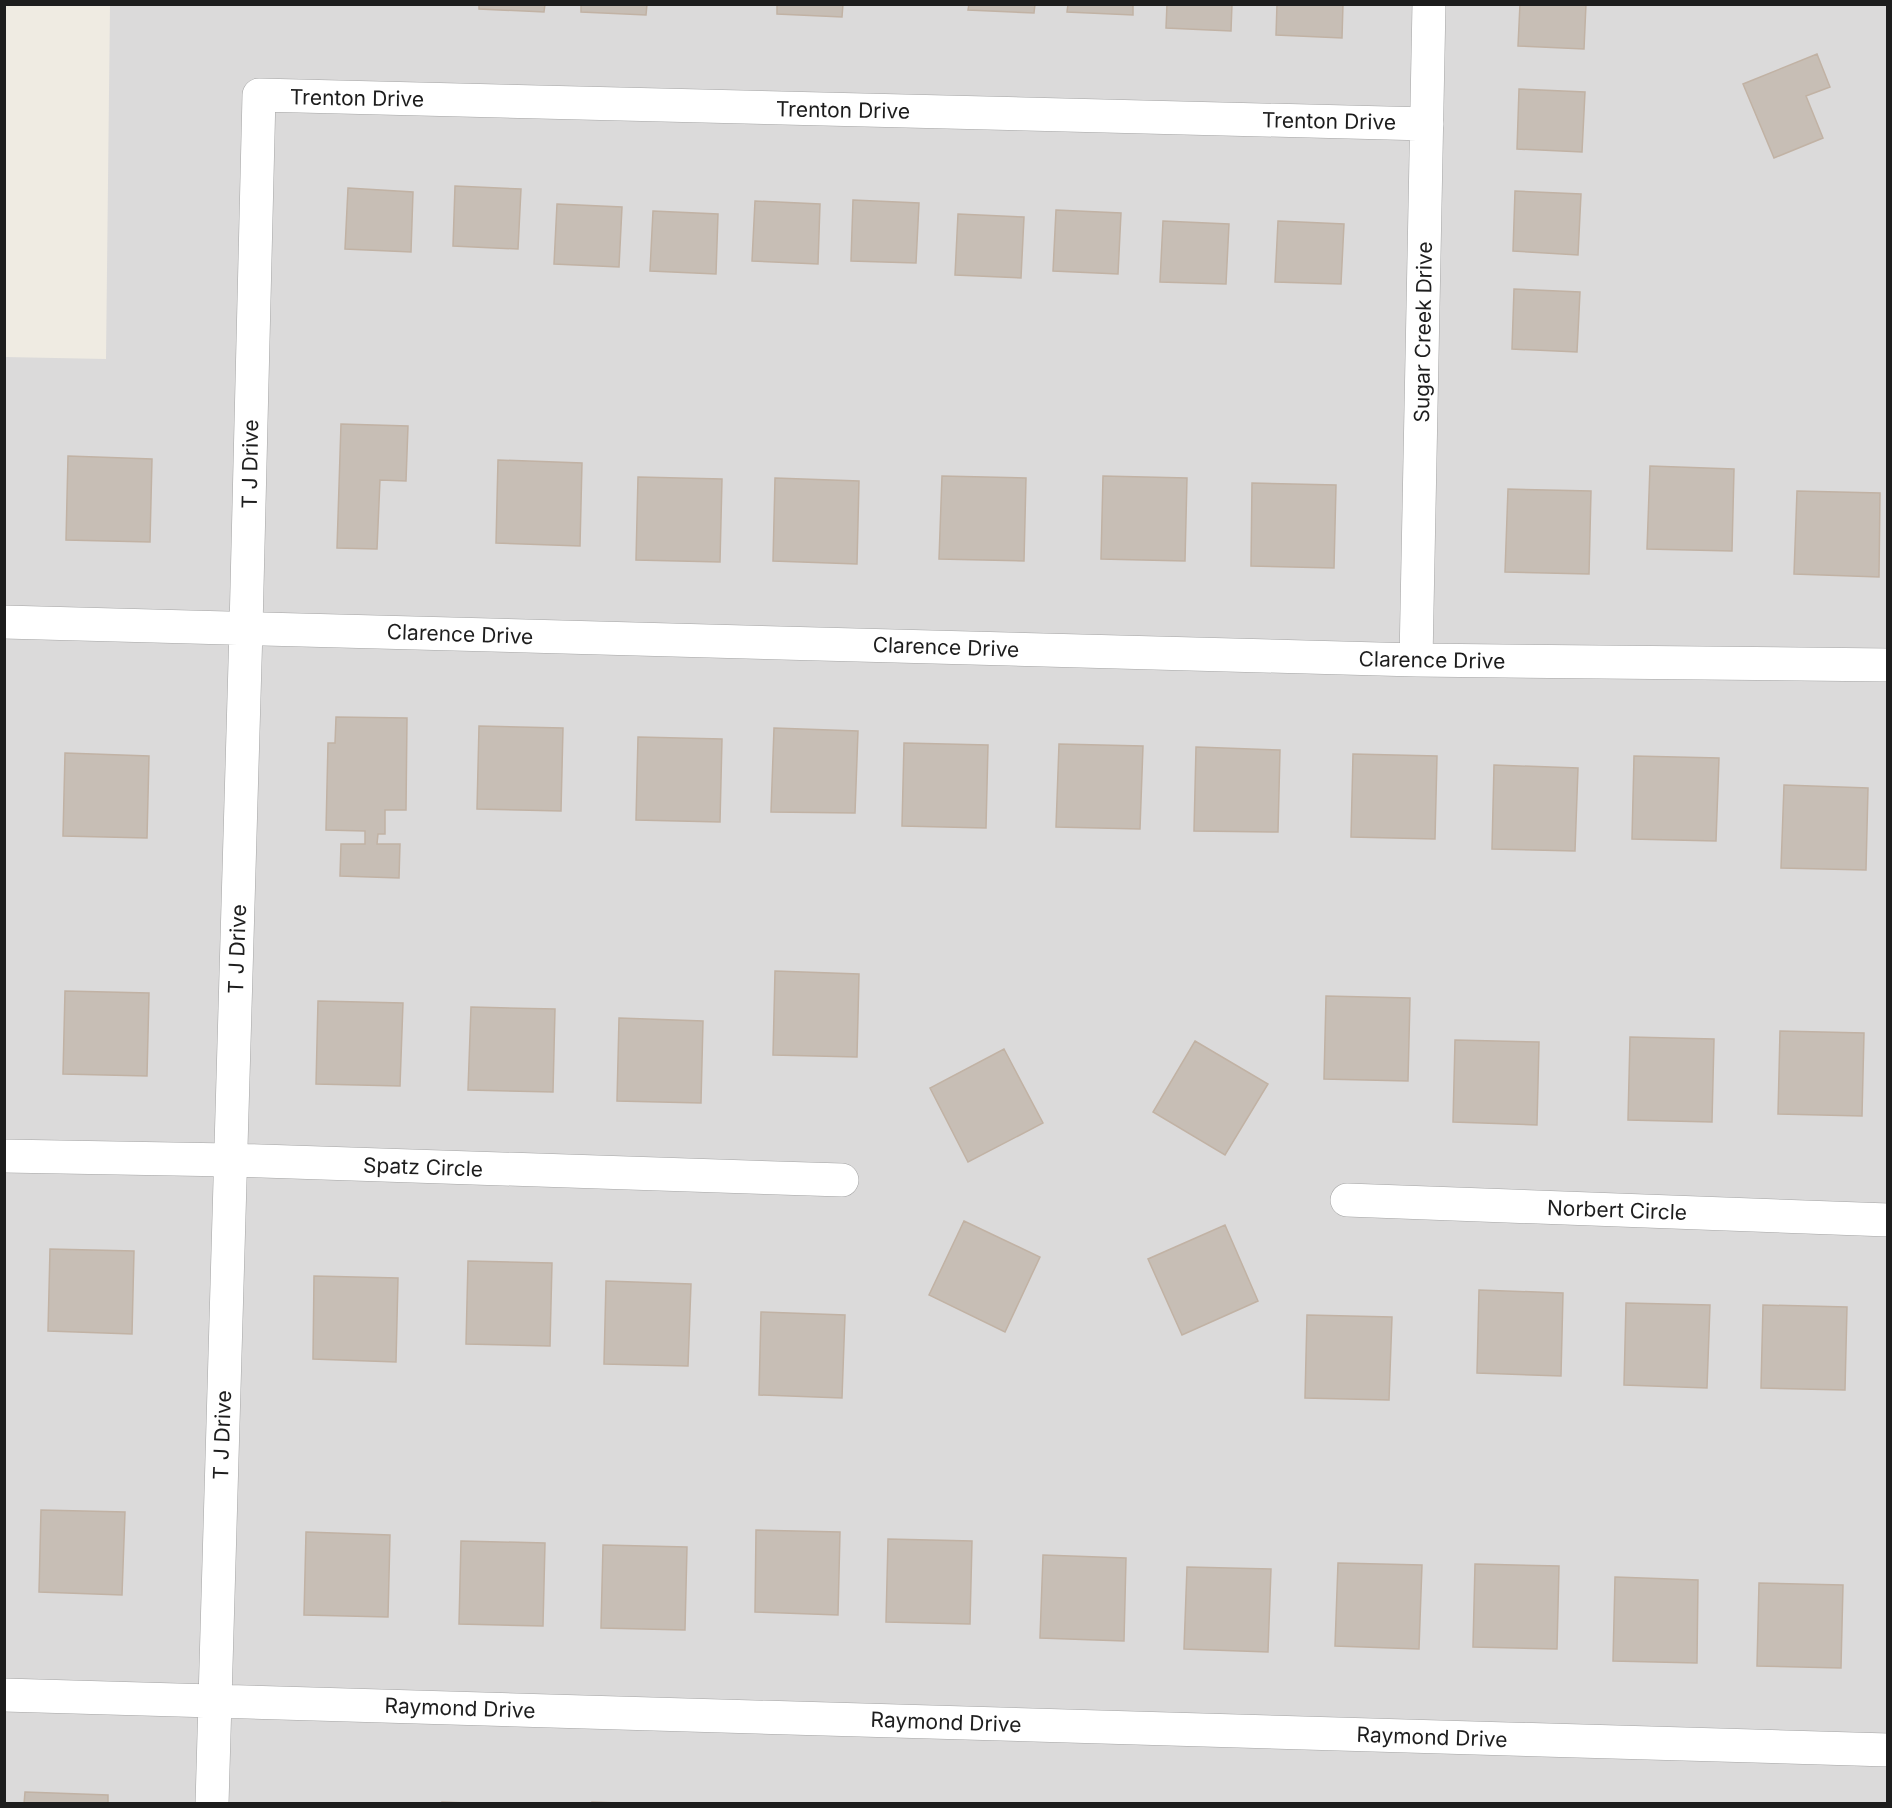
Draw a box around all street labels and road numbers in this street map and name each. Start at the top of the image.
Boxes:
street label: Trenton Drive [290,84,424,112]
street label: Trenton Drive [776,96,910,124]
street label: Trenton Drive [1262,107,1396,135]
street label: Sugar Creek Drive [1409,241,1437,423]
street label: T J Drive [237,419,263,509]
street label: Clarence Drive [386,619,534,649]
street label: Clarence Drive [872,632,1020,662]
street label: Clarence Drive [1358,646,1506,674]
street label: T J Drive [223,904,251,994]
street label: Spatz Circle [363,1152,483,1182]
street label: Norbert Circle [1547,1195,1687,1225]
street label: T J Drive [208,1390,236,1480]
street label: Raymond Drive [384,1693,536,1723]
street label: Raymond Drive [870,1707,1022,1737]
street label: Raymond Drive [1356,1722,1508,1752]

